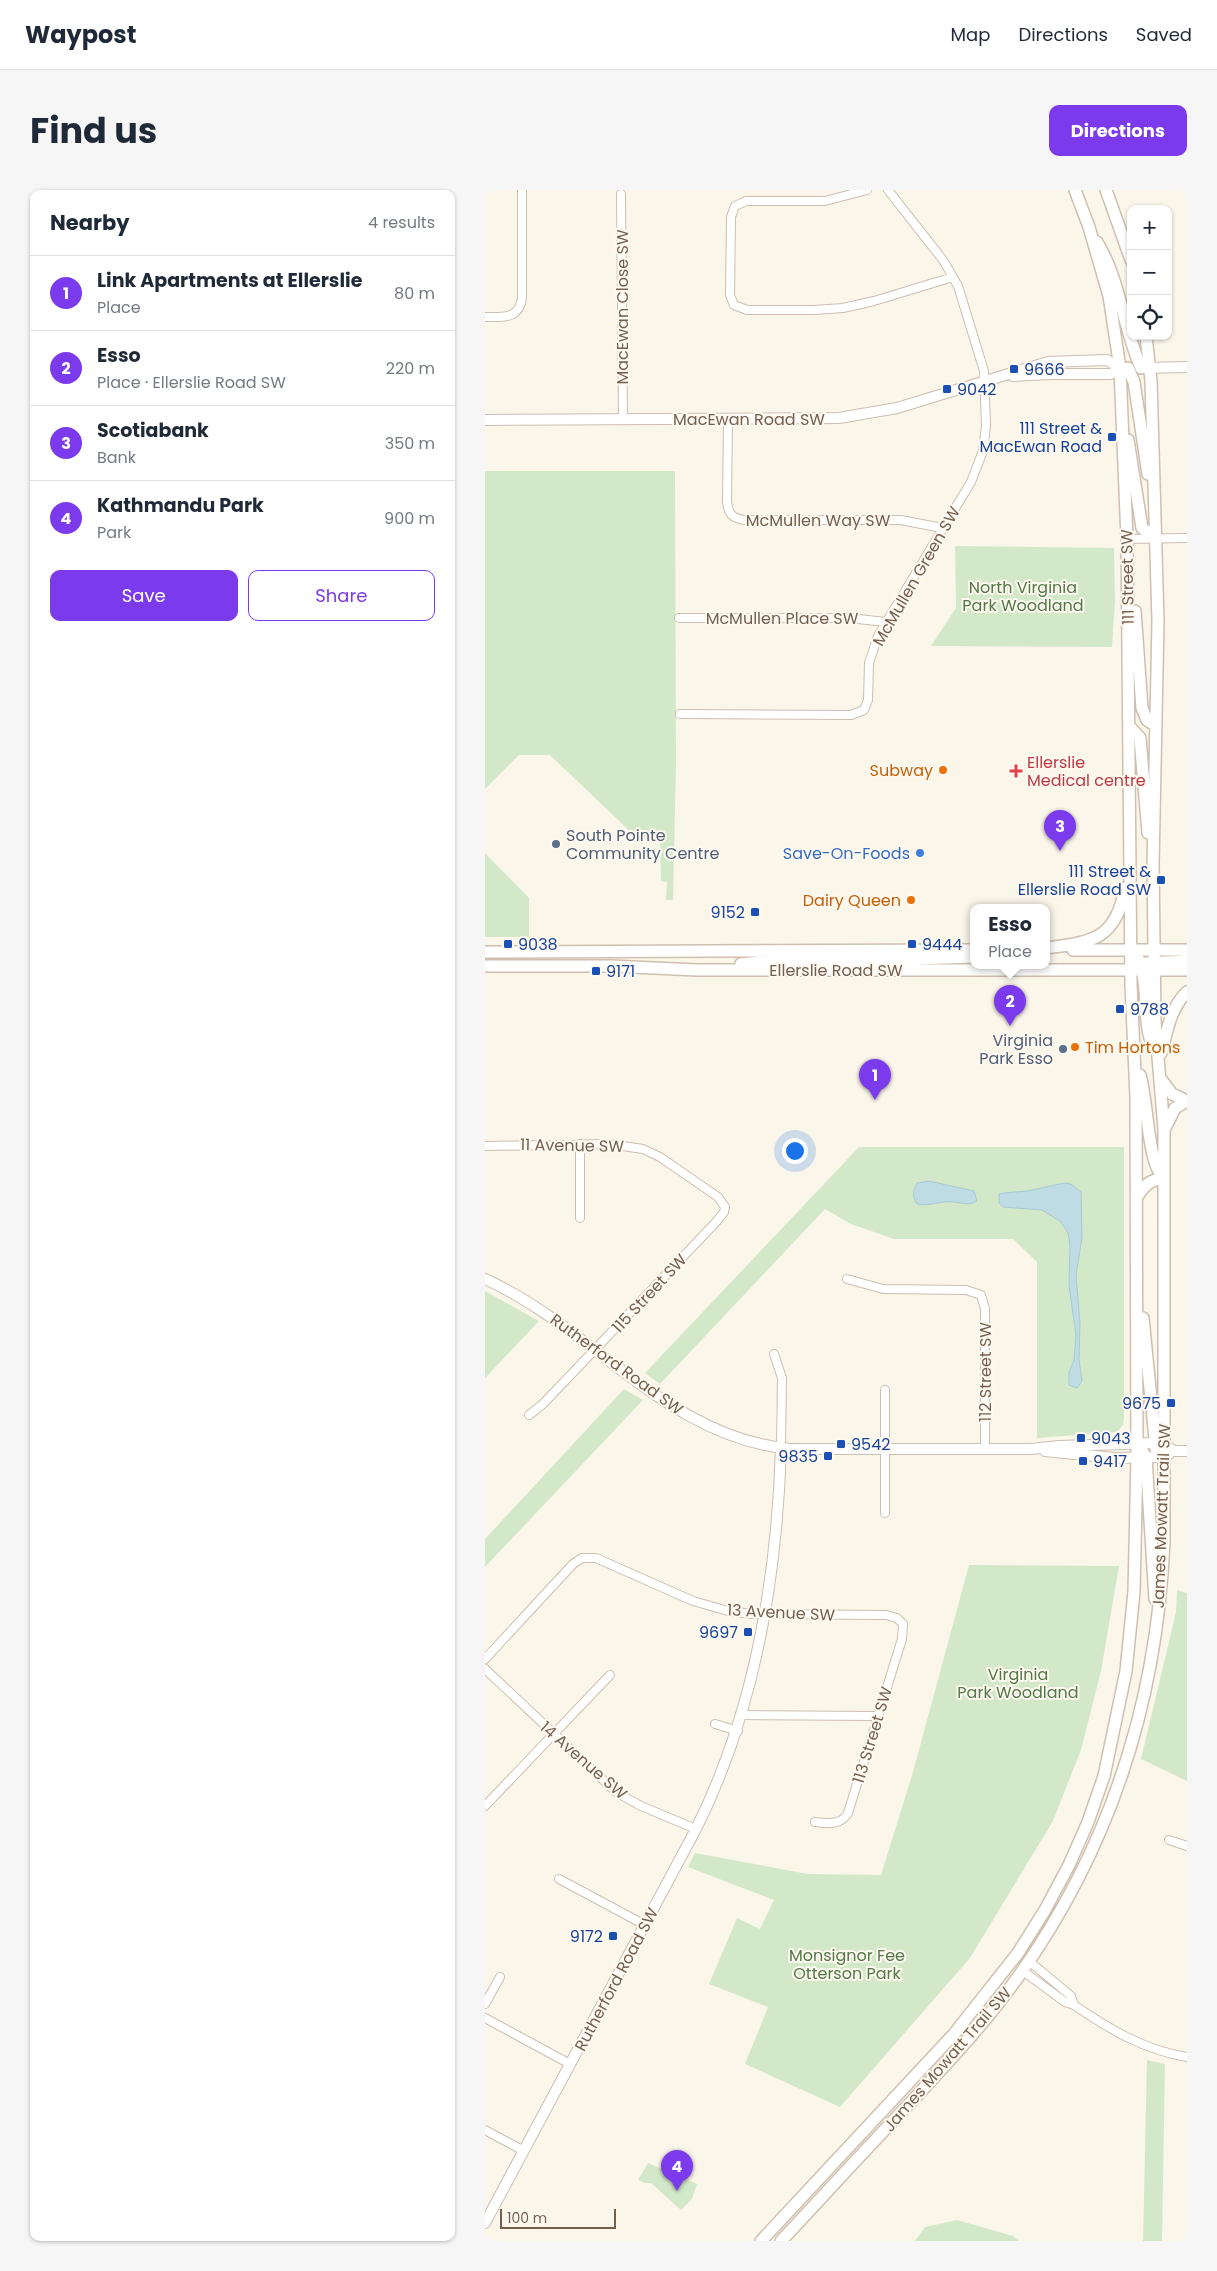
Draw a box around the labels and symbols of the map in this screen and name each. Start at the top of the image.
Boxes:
street label: MacEwan Close SW [611,229,634,385]
place label: 9666 [1024,358,1065,381]
marker: 9666 [1008,363,1020,375]
place label: 9042 [957,378,996,401]
marker: 9042 [941,383,953,395]
street label: MacEwan Road SW [673,408,825,431]
place label: 111 Street & MacEwan Road [979,417,1102,458]
marker: 111 Street & MacEwan Road [1106,431,1118,443]
street label: McMullen Green SW [867,502,966,650]
street label: McMullen Way SW [746,509,891,532]
street label: 111 Street SW [1115,529,1140,625]
park label: North Virginia Park Woodland [962,576,1084,617]
street label: McMullen Place SW [706,607,859,630]
place label: Ellerslie Medical centre [1027,751,1146,792]
place label: Subway [870,759,933,782]
marker: Subway [937,764,949,776]
marker: Ellerslie Medical centre [1009,764,1023,778]
pin: 3 [1044,810,1076,851]
place label: South Pointe Community Centre [566,824,719,865]
marker: South Pointe Community Centre [550,838,562,850]
place label: Save-On-Foods [783,842,910,865]
marker: Save-On-Foods [914,847,926,859]
place label: 111 Street & Ellerslie Road SW [1018,860,1151,901]
marker: 111 Street & Ellerslie Road SW [1155,874,1167,886]
place label: Dairy Queen [803,889,901,912]
marker: Dairy Queen [905,894,917,906]
place label: 9152 [711,901,745,924]
marker: 9152 [749,906,761,918]
place label: 9038 [518,933,558,956]
place label: 9444 [922,933,962,956]
marker: 9038 [502,938,514,950]
marker: 9444 [906,938,918,950]
street label: Ellerslie Road SW [769,959,903,982]
place label: 9171 [606,960,635,983]
marker: 9171 [590,965,602,977]
pin: 2 [994,985,1026,1026]
place label: 9788 [1130,998,1169,1021]
marker: 9788 [1114,1003,1126,1015]
place label: Virginia Park Esso [979,1029,1053,1070]
place label: Tim Hortons [1085,1036,1180,1059]
marker: Tim Hortons [1069,1041,1081,1053]
marker: Virginia Park Esso [1057,1043,1069,1055]
pin: 1 [859,1059,891,1100]
street label: 11 Avenue SW [520,1133,625,1158]
your location [782,1138,808,1164]
street label: 115 Street SW [607,1248,692,1338]
street label: Rutherford Road SW [545,1308,688,1421]
street label: 112 Street SW [974,1322,997,1422]
place label: 9675 [1122,1392,1161,1415]
marker: 9675 [1165,1397,1177,1409]
street label: James Mowatt Trail SW [1147,1423,1176,1609]
place label: 9043 [1091,1427,1131,1450]
marker: 9043 [1075,1432,1087,1444]
place label: 9542 [851,1433,890,1456]
marker: 9542 [835,1438,847,1450]
place label: 9835 [778,1445,818,1468]
marker: 9835 [822,1450,834,1462]
place label: 9417 [1093,1450,1127,1473]
marker: 9417 [1077,1455,1089,1467]
street label: 13 Avenue SW [726,1598,836,1627]
place label: 9697 [699,1621,738,1644]
marker: 9697 [742,1626,754,1638]
park label: Virginia Park Woodland [957,1663,1079,1704]
street label: 113 Street SW [847,1684,898,1786]
street label: 14 Avenue SW [535,1716,633,1805]
street label: Rutherford Road SW [569,1903,664,2055]
place label: 9172 [570,1925,603,1948]
marker: 9172 [607,1930,619,1942]
park label: Monsignor Fee Otterson Park [789,1944,905,1985]
street label: James Mowatt Trail SW [878,1982,1017,2137]
pin: 4 [661,2150,693,2191]
scale bar [500,2206,616,2229]

